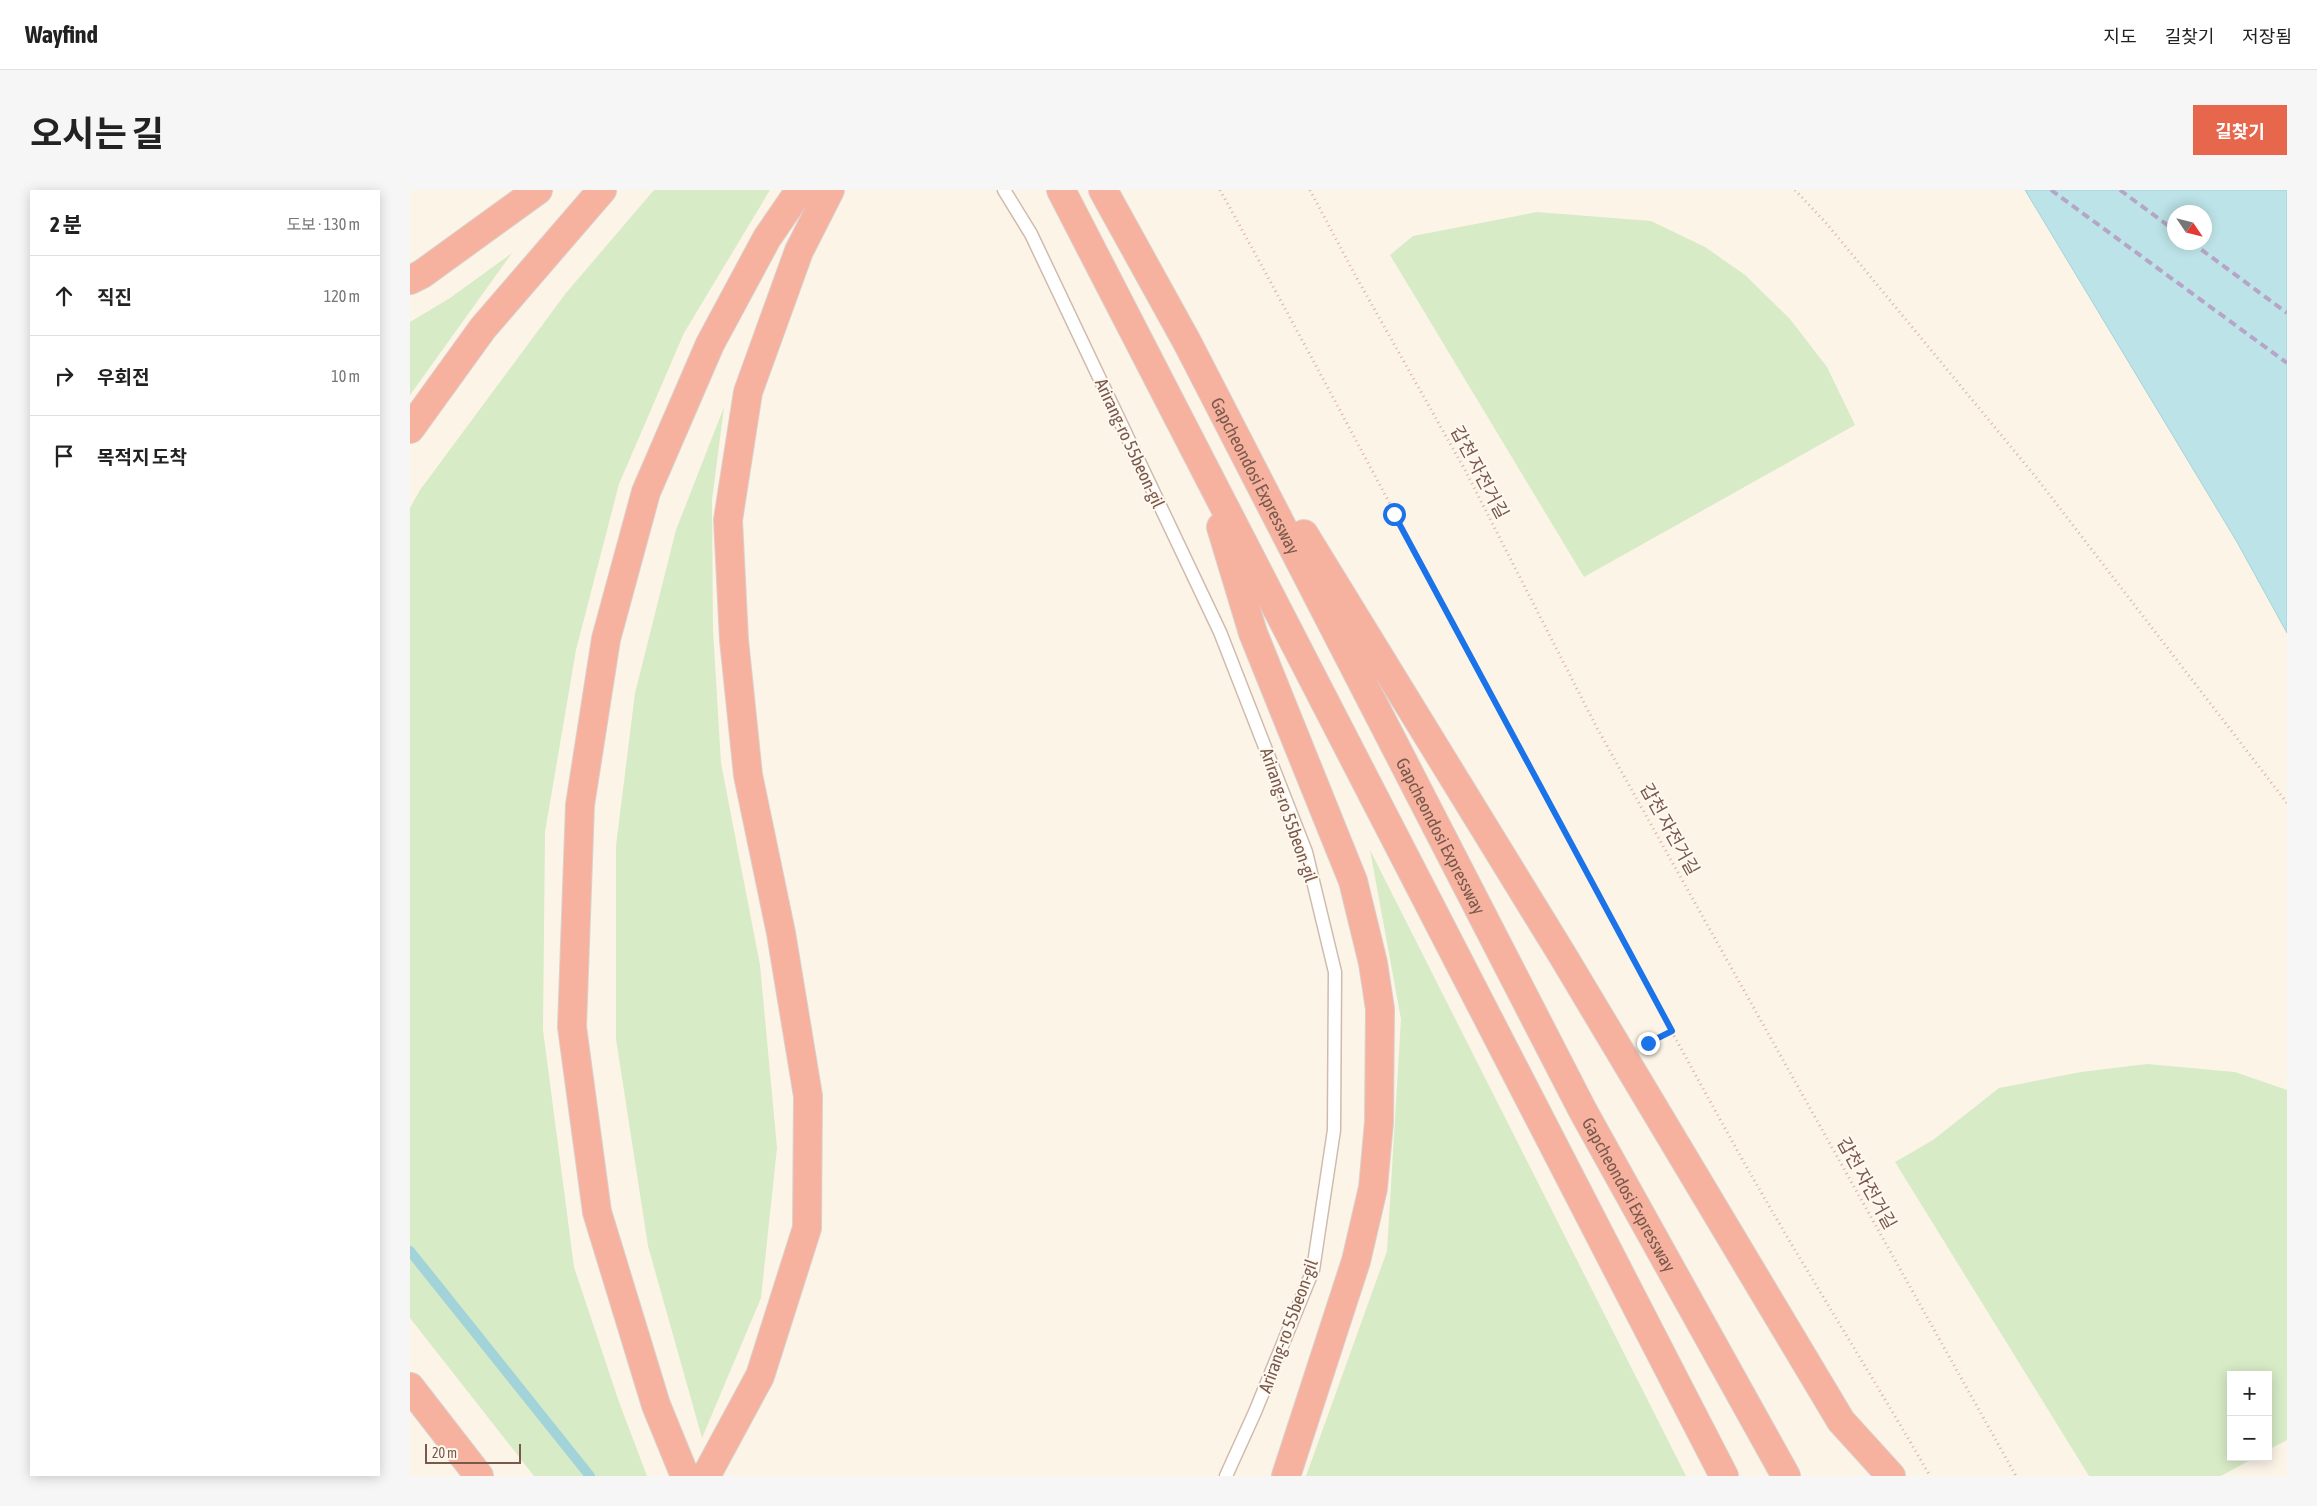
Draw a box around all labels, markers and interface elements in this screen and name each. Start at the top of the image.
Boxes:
text: Wayfind [25,21,98,48]
text: 지도 [2104,26,2137,47]
text: 길찾기 [2165,26,2214,47]
text: 저장됨 [2242,26,2292,47]
button: 길찾기 [2193,105,2287,155]
text: 오시는 길 [30,113,164,153]
north arrow [2167,205,2212,250]
text: 2 분 [50,212,82,236]
text: 도보 · 130 m [286,215,360,233]
icon: ahead [50,282,78,310]
text: 직진 [97,286,132,308]
text: 120 m [324,287,360,305]
icon: right [50,362,78,390]
text: 우회전 [97,366,149,388]
text: 10 m [331,367,360,385]
street label: Arirang-ro 55beon-gil [1091,375,1169,511]
street label: Gapcheondosi Expressway [1207,394,1305,557]
street label: 갑천 자전거길 [1447,422,1513,522]
icon: arrive [50,442,78,470]
text: 목적지 도착 [97,446,187,468]
route start [1383,503,1406,526]
street label: Arirang-ro 55beon-gil [1256,745,1322,885]
street label: Gapcheondosi Expressway [1392,754,1490,918]
street label: 갑천 자전거길 [1636,779,1704,879]
route end [1637,1032,1660,1055]
street label: Gapcheondosi Expressway [1578,1114,1681,1275]
street label: 갑천 자전거길 [1833,1133,1901,1233]
street label: Arirang-ro 55beon-gil [1254,1256,1322,1396]
map controls [2227,1371,2272,1461]
button: + [2227,1371,2272,1416]
button: − [2227,1416,2272,1461]
scale bar [425,1441,521,1464]
text: 20 m [432,1445,457,1461]

